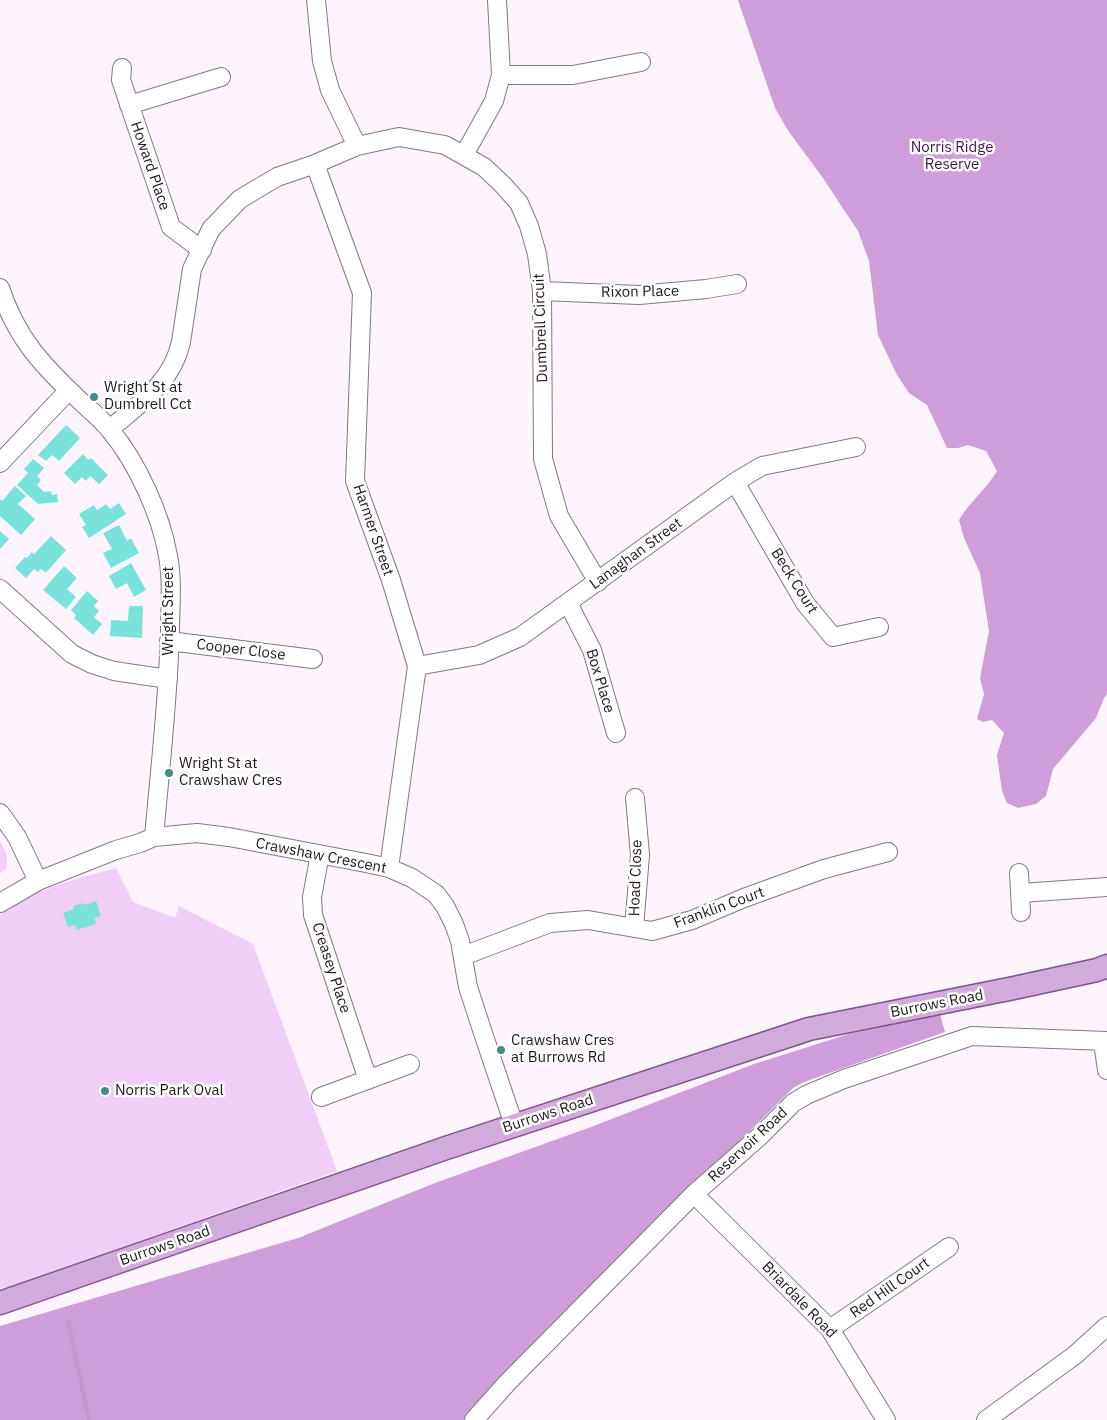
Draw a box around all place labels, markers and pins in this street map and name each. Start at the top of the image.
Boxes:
place label: Wright St at Dumbrell Cct [104,379,192,414]
marker: Wright St at Dumbrell Cct [88,391,100,403]
place label: Wright St at Crawshaw Cres [179,755,282,790]
marker: Wright St at Crawshaw Cres [163,767,175,779]
place label: Crawshaw Cres at Burrows Rd [511,1032,614,1067]
marker: Crawshaw Cres at Burrows Rd [495,1044,507,1056]
place label: Norris Park Oval [115,1082,223,1100]
marker: Norris Park Oval [99,1085,111,1097]

